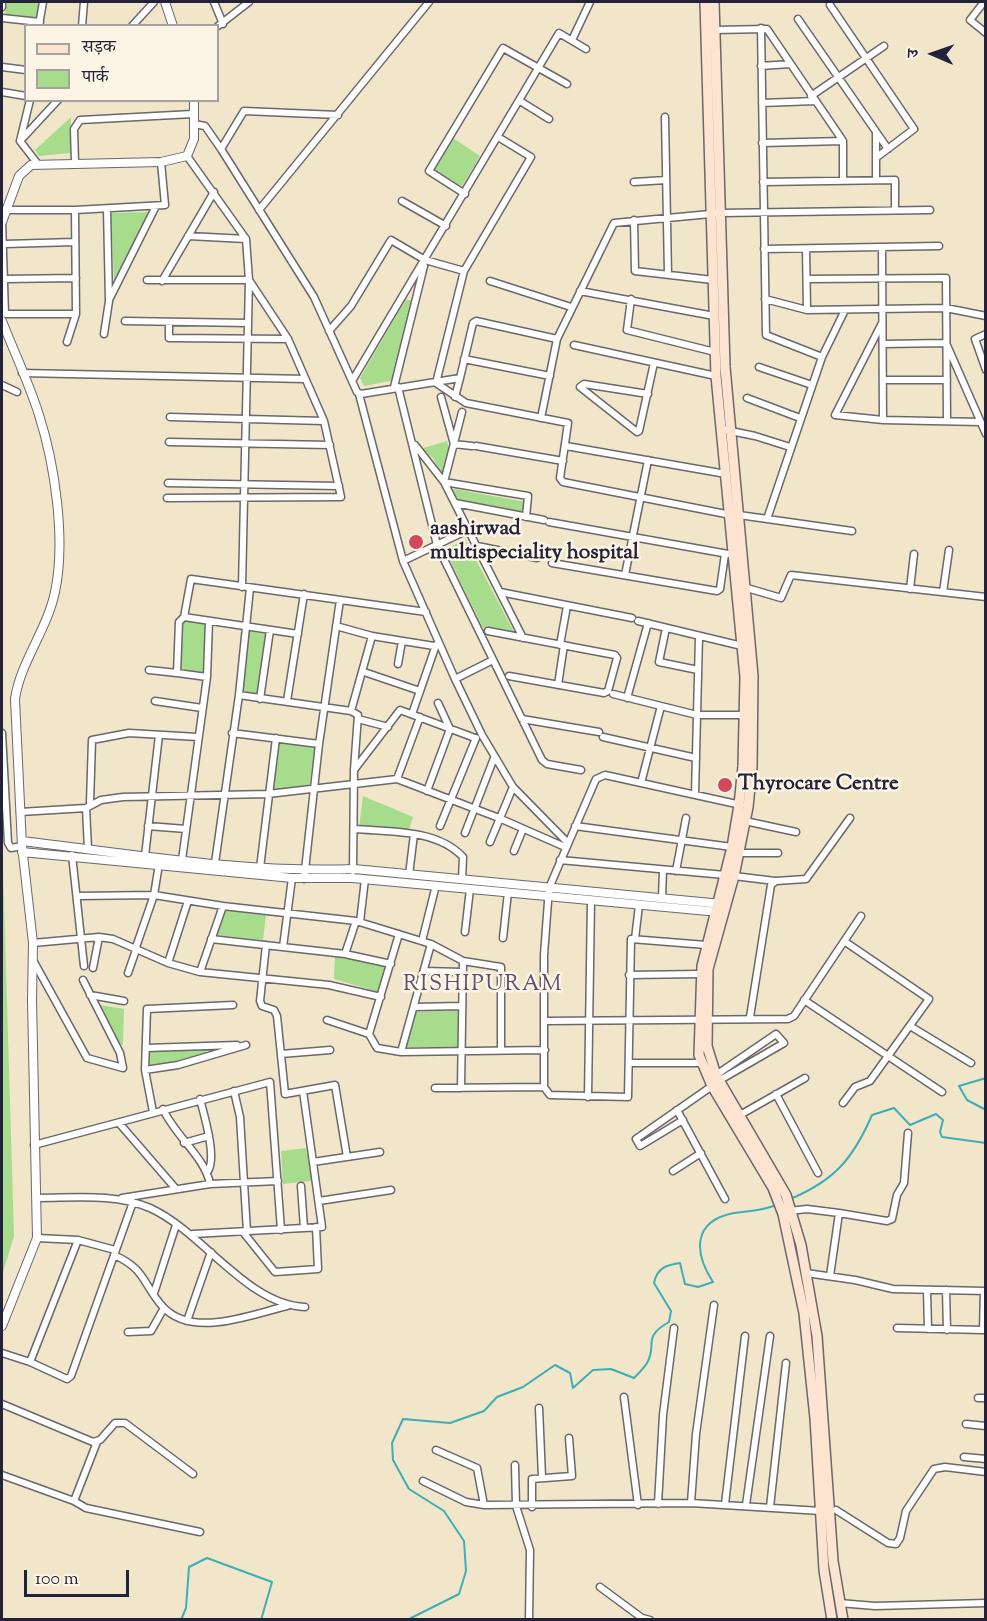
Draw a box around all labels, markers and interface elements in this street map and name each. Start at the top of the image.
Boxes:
legend [24,24,219,102]
north arrow [903,24,963,84]
text: सड़क [82,35,116,61]
text: उ [903,49,926,58]
text: पार्क [82,65,109,91]
place label: aashirwad multispeciality hospital [430,517,639,567]
marker: aashirwad multispeciality hospital [407,533,425,551]
place label: Thyrocare Centre [738,772,899,798]
marker: Thyrocare Centre [716,776,734,794]
district label: RISHIPURAM [403,973,563,999]
scale bar [27,1558,132,1596]
text: 100 m [35,1567,79,1593]

